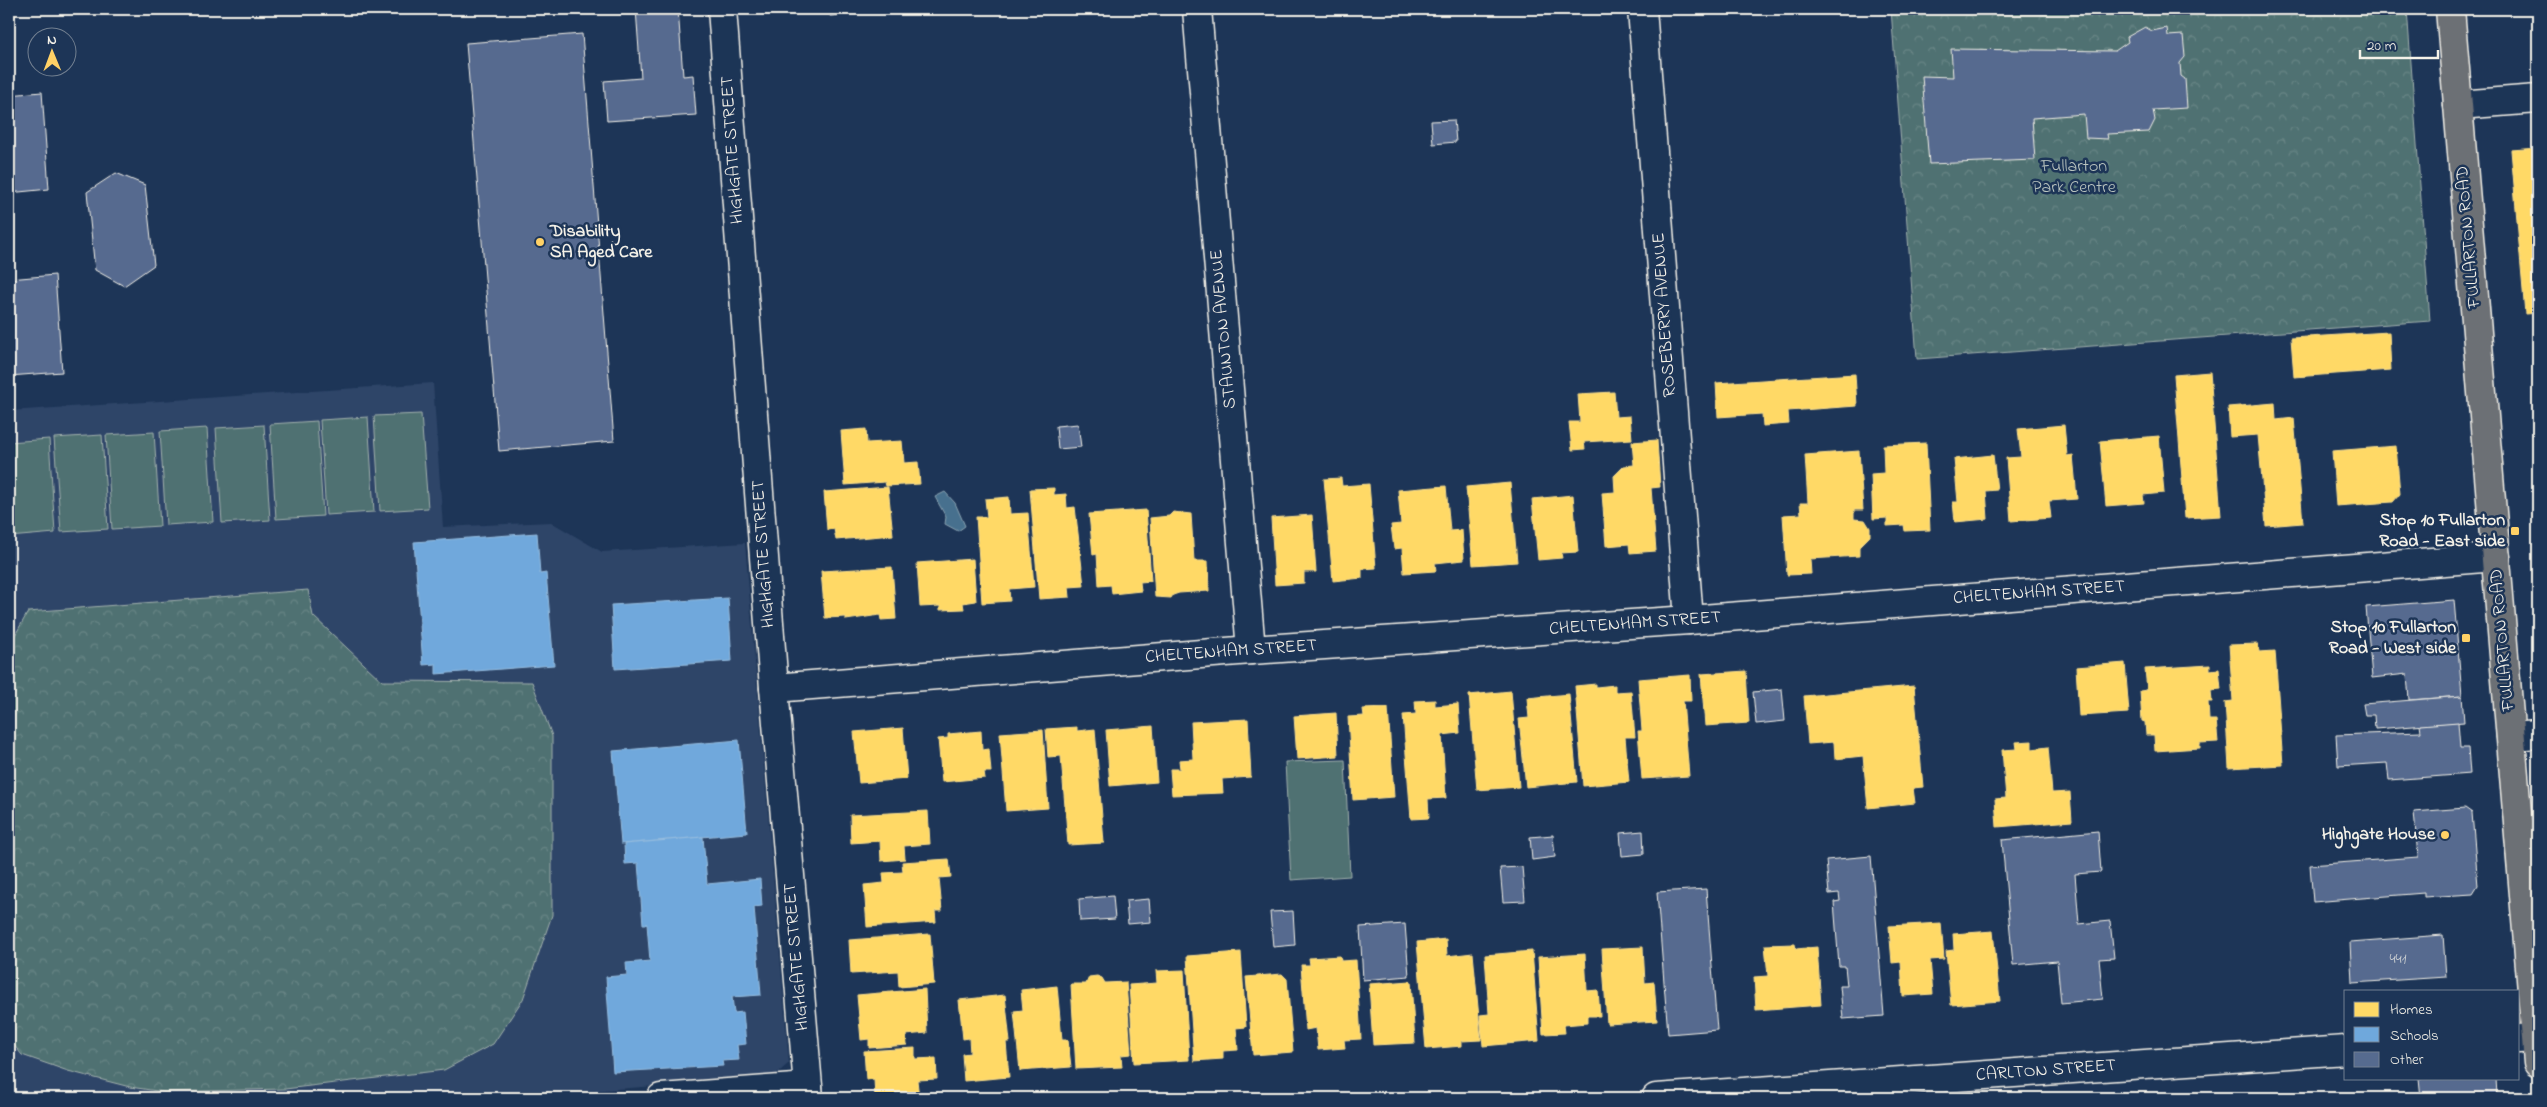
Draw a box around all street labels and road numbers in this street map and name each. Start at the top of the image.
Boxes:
street label: HIGHGATE STREET [715,75,751,225]
street label: FULLARTON ROAD [2450,165,2488,310]
street label: ROSEBERRY AVENUE [1646,232,1684,398]
street label: STAUNTON AVENUE [1204,248,1244,410]
street label: HIGHGATE STREET [746,479,782,629]
street label: FULLARTON ROAD [2484,568,2522,713]
street label: CHELTENHAM STREET [1952,574,2126,612]
street label: CHELTENHAM STREET [1548,605,1722,643]
street label: CHELTENHAM STREET [1144,633,1318,671]
street label: HIGHGATE STREET [778,882,816,1032]
street label: CARLTON STREET [1975,1053,2117,1089]

